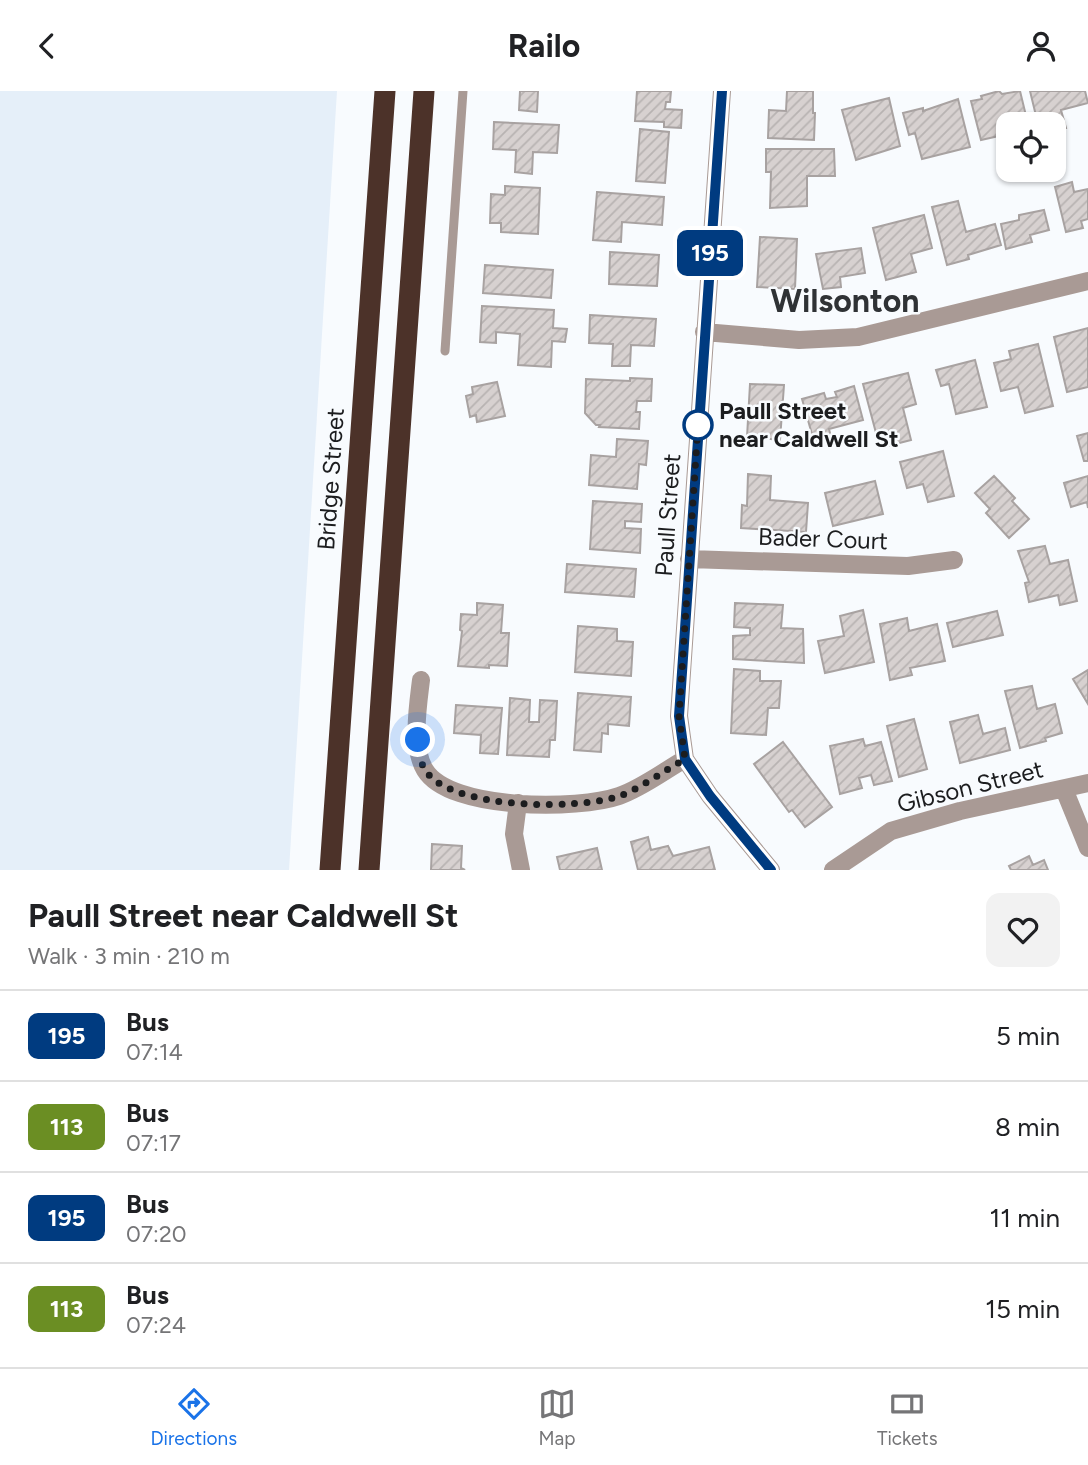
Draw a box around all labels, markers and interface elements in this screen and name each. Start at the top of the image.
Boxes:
icon: back [28,27,66,65]
text: Railo [508,27,580,65]
icon: person [1022,27,1060,65]
map controls [996,112,1066,182]
button: locate [996,112,1066,182]
line badge: 195 [670,230,750,276]
text: 195 [691,238,729,267]
district label: Wilsonton [771,282,919,320]
place label: Paull Street near Caldwell St [719,396,899,453]
street label: Bridge Street [311,407,350,551]
marker: Paull Street near Caldwell St [683,410,713,440]
street label: Paull Street [649,453,686,577]
street label: Bader Court [758,522,888,555]
your location [400,722,435,757]
street label: Gibson Street [894,754,1046,819]
button: heart [986,893,1060,967]
text: Paull Street near Caldwell St [28,896,458,935]
text: Walk · 3 min · 210 m [28,942,230,970]
text: Bus [126,1006,169,1038]
text: 5 min [996,1020,1060,1052]
text: 195 [48,1021,86,1050]
text: 07:14 [126,1038,183,1066]
text: Bus [126,1097,169,1129]
text: 8 min [995,1111,1060,1143]
text: 113 [50,1112,83,1141]
text: 07:17 [126,1129,181,1157]
text: Bus [126,1188,169,1220]
text: 11 min [989,1202,1060,1234]
text: 195 [48,1203,86,1232]
text: 07:20 [126,1220,187,1248]
text: Bus [126,1279,169,1311]
text: 15 min [985,1293,1060,1325]
text: 113 [50,1294,83,1323]
text: 07:24 [126,1311,186,1339]
tab: Directions [150,1385,237,1450]
tab: Map [538,1385,576,1450]
tab: Tickets [877,1385,938,1450]

